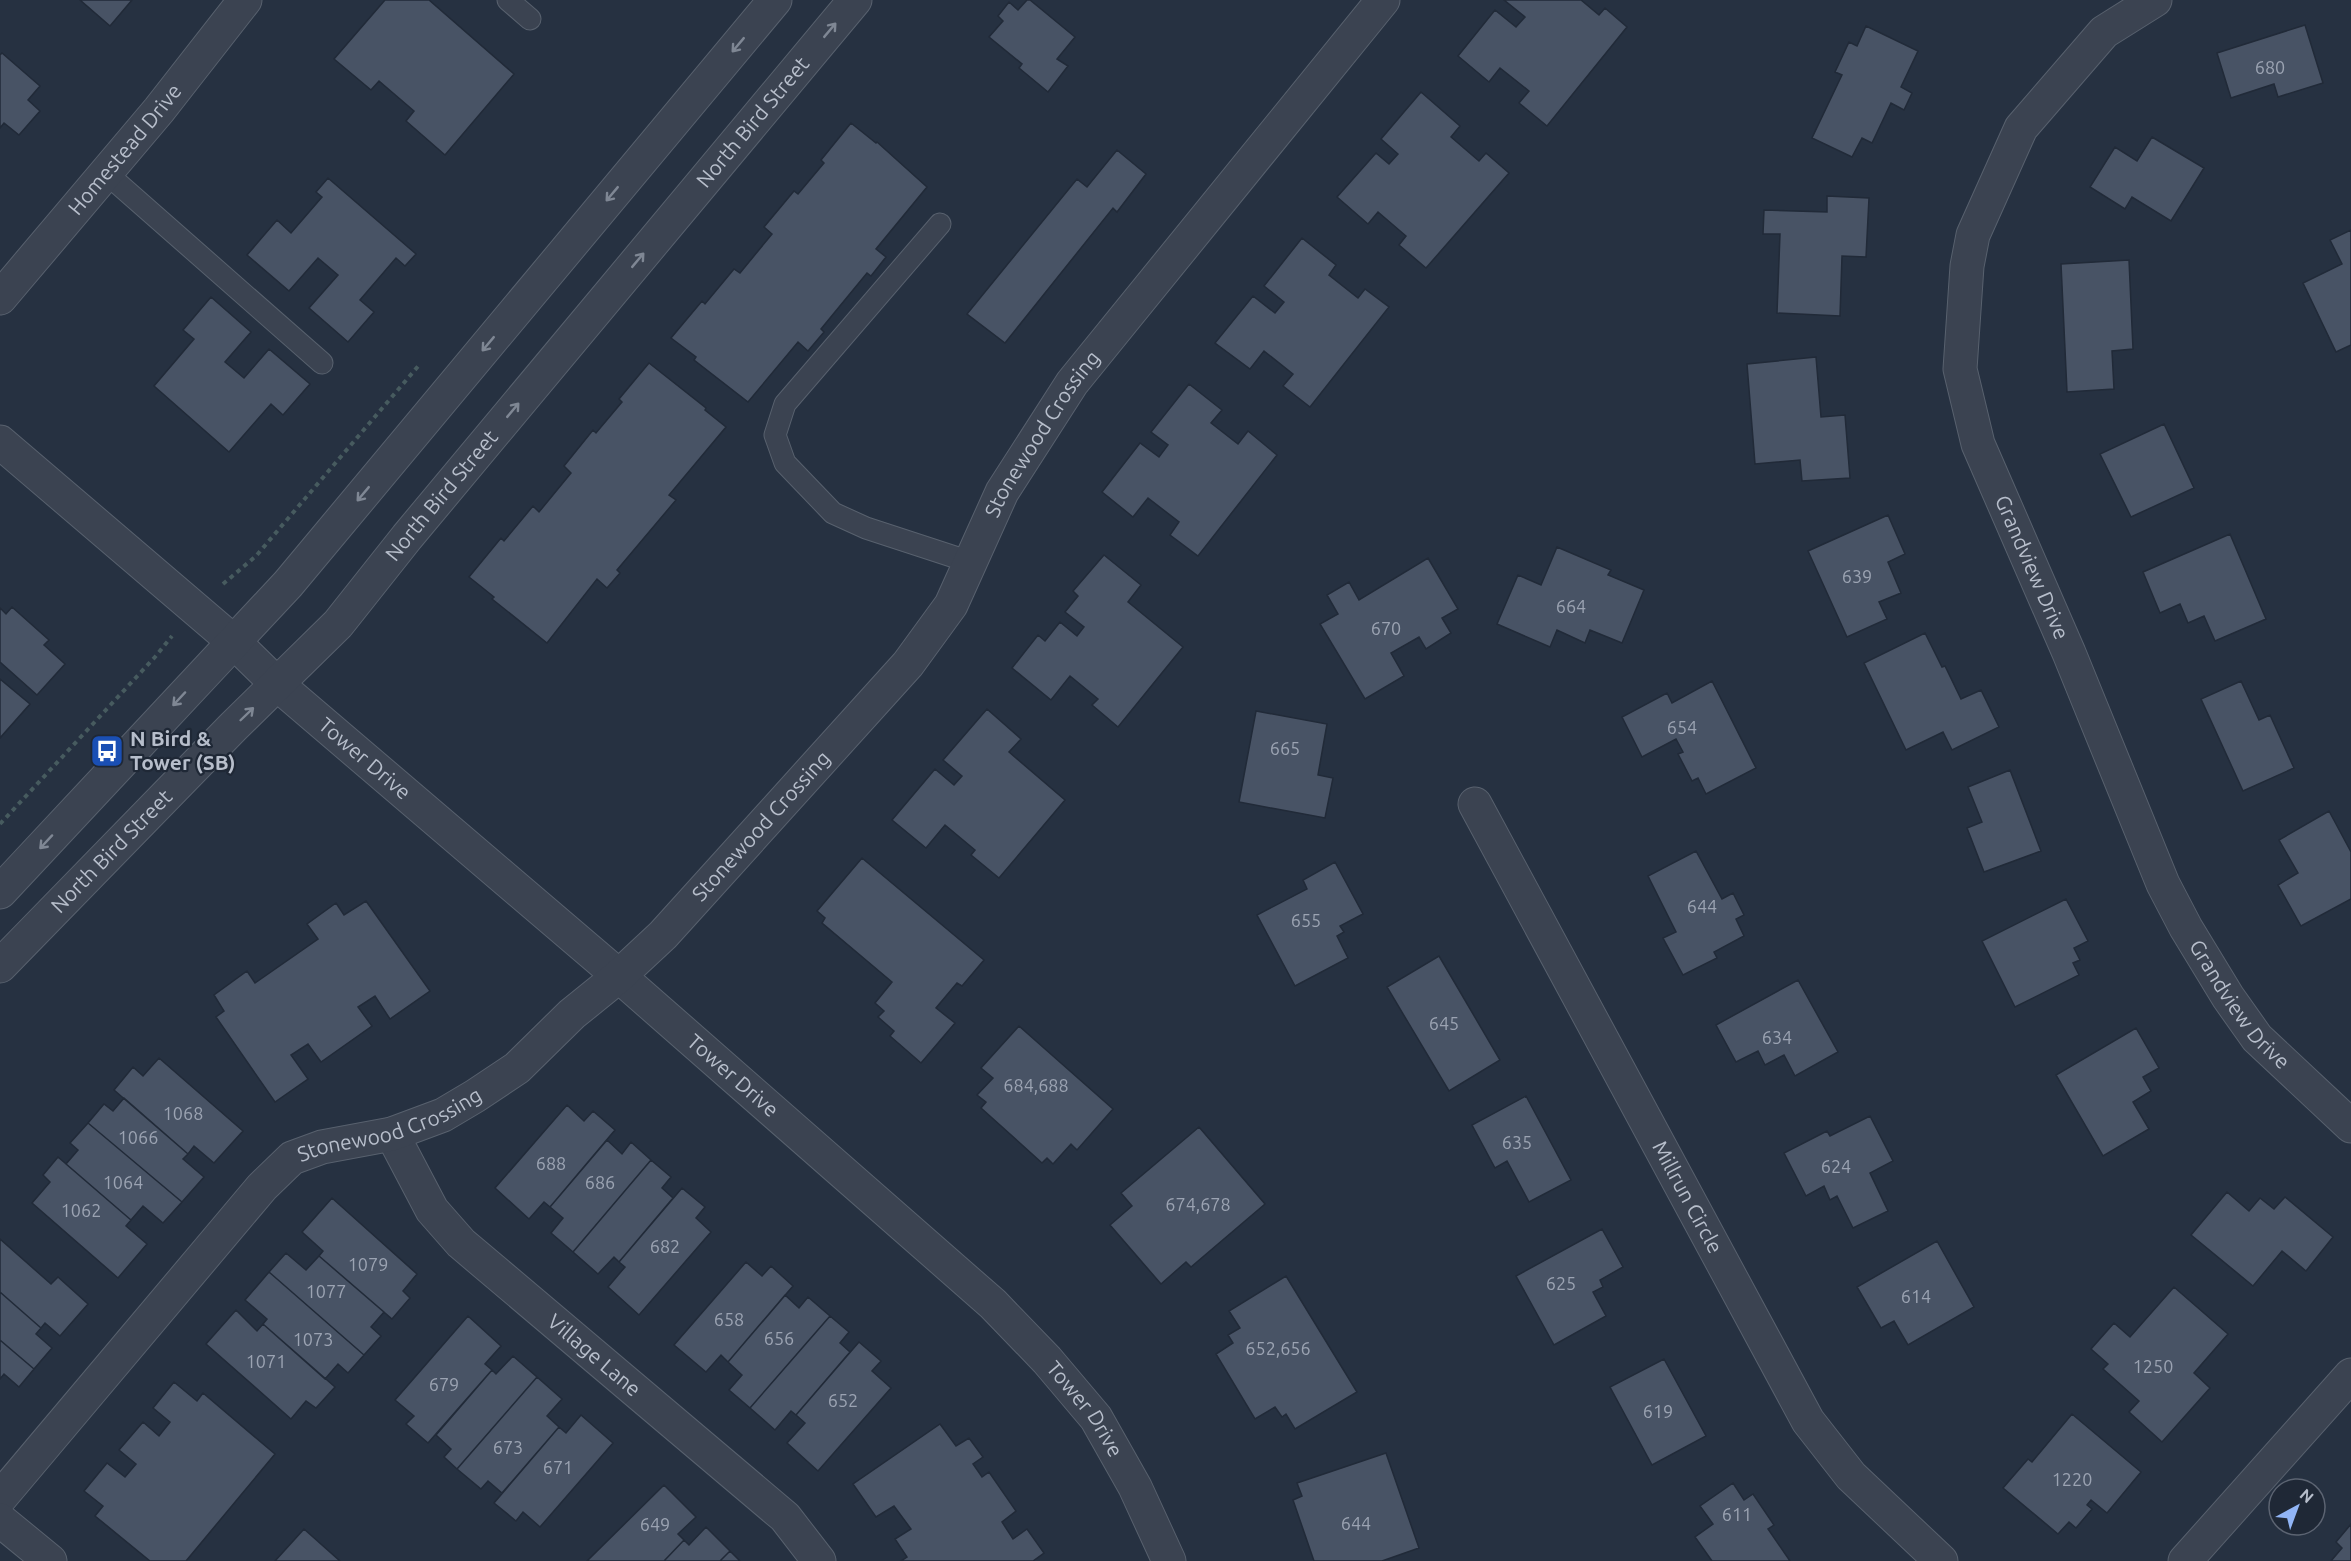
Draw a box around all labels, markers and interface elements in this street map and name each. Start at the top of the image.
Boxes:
one-way arrow [824,22,837,38]
one-way arrow [731,37,744,53]
street label: North Bird Street [691,52,813,192]
house number: 680 [2255,57,2285,77]
street label: Homestead Drive [63,79,186,219]
one-way arrow [606,186,619,202]
one-way arrow [631,253,645,268]
one-way arrow [481,336,494,352]
street label: Stonewood Crossing [979,346,1104,521]
one-way arrow [506,403,520,418]
street label: North Bird Street [380,425,502,565]
one-way arrow [356,486,370,501]
street label: Grandview Drive [1991,491,2075,643]
house number: 639 [1842,566,1872,586]
house number: 664 [1556,596,1586,616]
house number: 670 [1371,618,1401,638]
one-way arrow [172,692,186,707]
one-way arrow [239,706,254,721]
street label: Tower Drive [314,712,416,804]
house number: 654 [1667,717,1697,737]
place label: N Bird & Tower (SB) [130,726,236,774]
bus stop icon: N Bird & Tower (SB) [89,733,125,769]
house number: 665 [1270,738,1300,758]
street label: Stonewood Crossing [687,746,834,905]
street label: North Bird Street [46,784,176,917]
one-way arrow [39,834,53,849]
house number: 644 [1687,896,1717,916]
house number: 655 [1291,910,1321,930]
street label: Grandview Drive [2185,935,2295,1073]
house number: 645 [1429,1013,1459,1033]
house number: 634 [1762,1027,1792,1047]
street label: Tower Drive [683,1029,784,1121]
house number: 684,688 [1003,1075,1069,1095]
street label: Stonewood Crossing [294,1082,485,1166]
house number: 1068 [163,1103,203,1123]
house number: 1066 [118,1127,158,1147]
house number: 635 [1502,1132,1532,1152]
street label: Millrun Circle [1648,1137,1728,1257]
house number: 688 [536,1153,566,1173]
house number: 624 [1821,1156,1851,1176]
house number: 1064 [103,1172,143,1192]
house number: 686 [585,1172,615,1192]
house number: 674,678 [1165,1194,1231,1214]
house number: 1062 [61,1200,101,1220]
house number: 682 [650,1236,680,1256]
house number: 1079 [348,1254,388,1274]
house number: 625 [1546,1273,1576,1293]
house number: 1077 [306,1281,346,1301]
house number: 614 [1901,1286,1931,1306]
street label: Village Lane [543,1309,646,1401]
house number: 658 [714,1309,744,1329]
house number: 656 [764,1328,794,1348]
house number: 1073 [293,1329,333,1349]
house number: 652,656 [1245,1338,1311,1358]
house number: 1071 [246,1351,286,1371]
street label: Tower Drive [1042,1356,1128,1461]
house number: 1250 [2133,1356,2173,1376]
house number: 679 [429,1374,459,1394]
house number: 652 [828,1390,858,1410]
house number: 619 [1643,1401,1673,1421]
house number: 673 [493,1437,523,1457]
house number: 671 [543,1457,573,1477]
house number: 1220 [2052,1469,2092,1489]
north arrow [2267,1477,2327,1537]
text: N [2296,1485,2317,1506]
house number: 611 [1722,1504,1752,1524]
house number: 644 [1341,1513,1371,1533]
house number: 649 [640,1514,670,1534]

